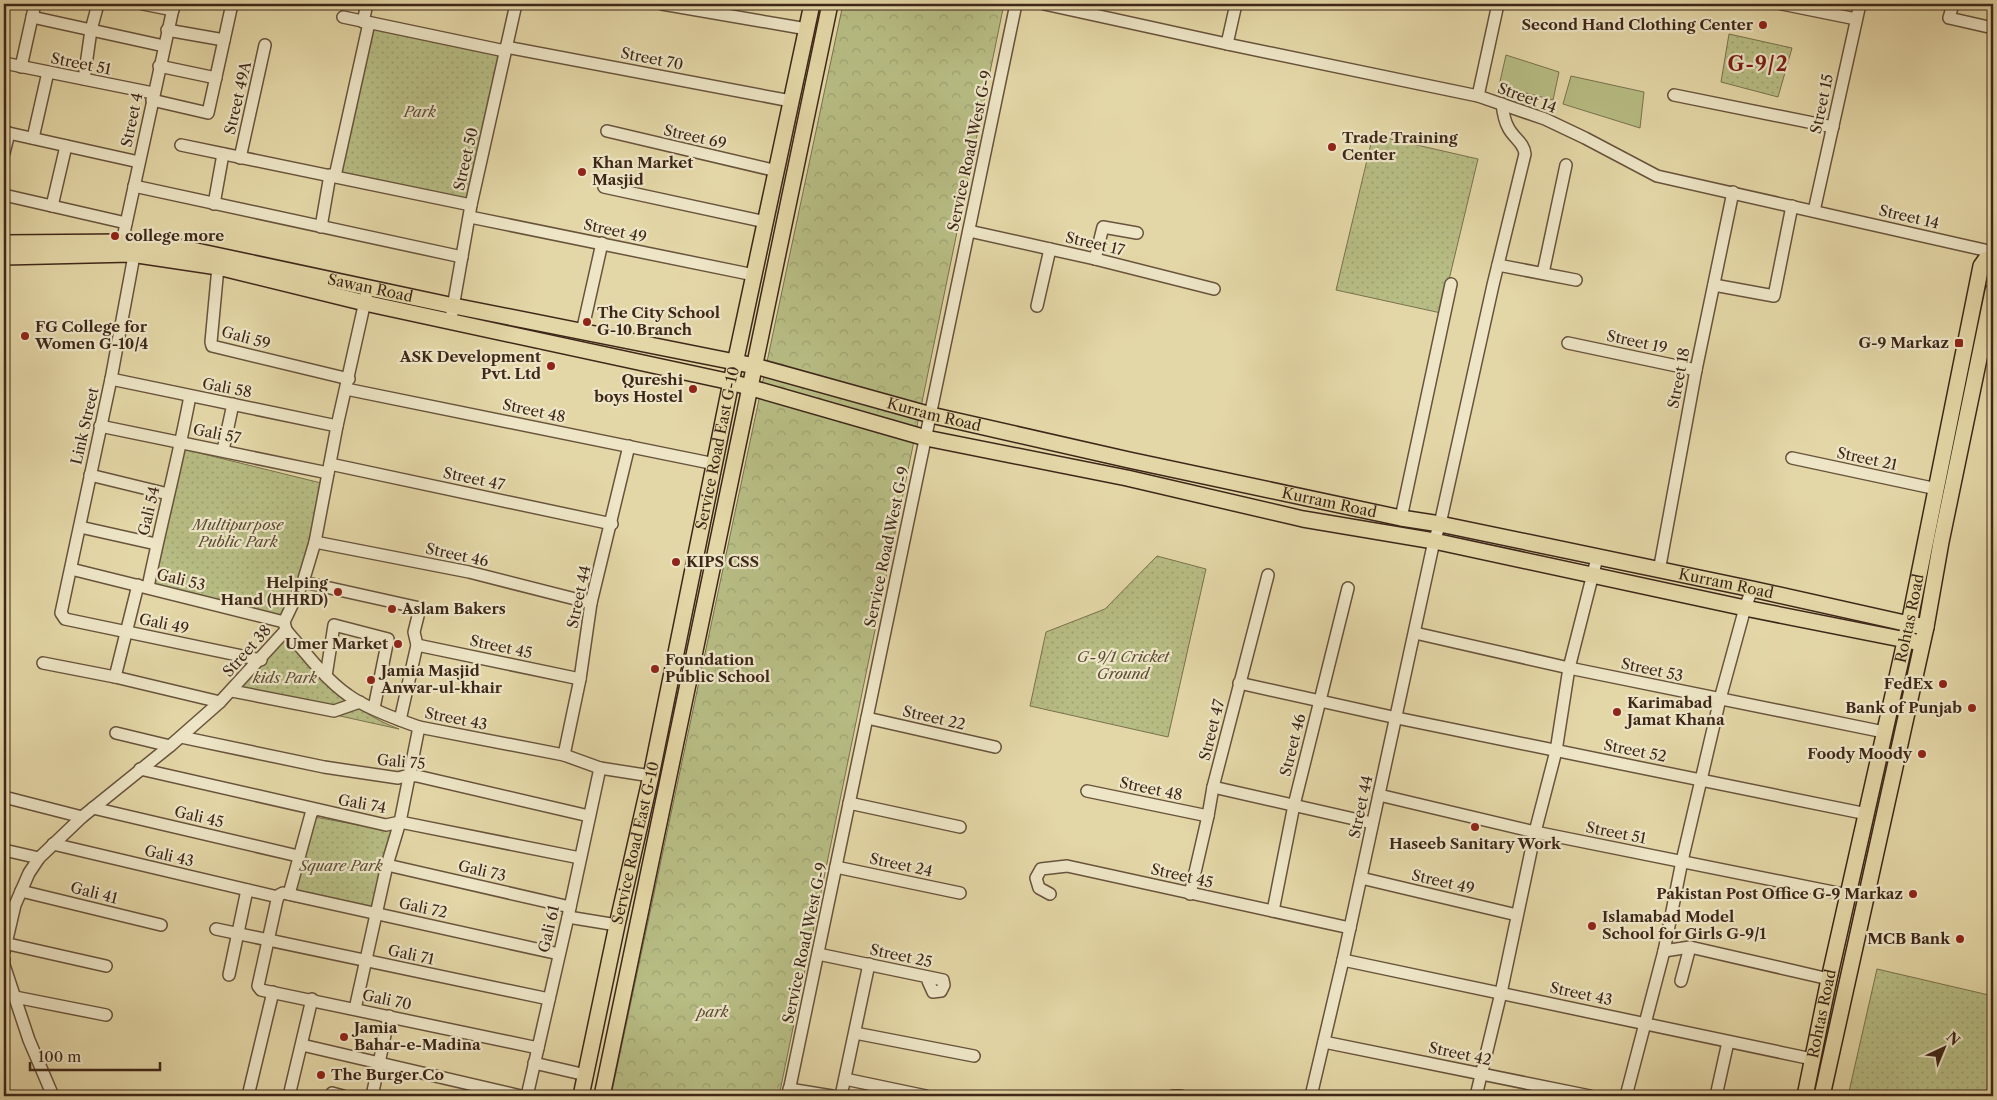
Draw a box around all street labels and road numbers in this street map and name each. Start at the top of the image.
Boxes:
street label: Street 70 [619,43,685,74]
street label: Street 51 [49,48,114,79]
street label: Street 49A [220,59,255,136]
street label: Service Road West G-9 [943,69,996,233]
street label: Street 15 [1806,72,1837,136]
street label: Street 14 [1495,78,1559,117]
street label: Street 4 [116,91,147,149]
street label: Street 69 [662,120,728,153]
street label: Street 50 [449,125,482,192]
street label: Street 14 [1877,200,1941,233]
street label: Street 49 [582,215,648,246]
street label: Street 17 [1064,227,1127,260]
street label: Sawan Road [326,269,415,306]
street label: Gali 59 [220,322,273,353]
street label: Street 19 [1605,326,1669,357]
street label: Street 18 [1663,346,1694,410]
street label: Service Road East G-10 [691,365,743,532]
street label: Gali 58 [201,373,254,402]
street label: Link Street [66,385,103,466]
street label: Kurram Road [885,393,983,435]
street label: Street 48 [501,395,568,426]
street label: Gali 57 [191,420,243,448]
street label: Street 21 [1835,443,1900,474]
street label: Street 47 [442,463,507,494]
street label: Service Road West G-9 [860,465,913,629]
street label: Kurram Road [1280,483,1379,522]
street label: Gali 54 [134,484,163,537]
street label: Street 46 [424,539,491,570]
street label: Gali 53 [155,564,207,595]
street label: Street 44 [563,564,594,630]
street label: Kurram Road [1677,564,1775,603]
street label: Rohtas Road [1891,572,1928,665]
street label: Gali 49 [137,609,191,638]
street label: Street 38 [218,621,275,681]
street label: Street 45 [468,631,534,662]
street label: Street 53 [1619,654,1685,685]
street label: Street 47 [1195,697,1228,763]
street label: Street 22 [901,701,967,734]
street label: Street 43 [423,703,489,734]
street label: Street 46 [1276,711,1310,778]
street label: Street 52 [1602,735,1668,766]
street label: Gali 75 [376,750,426,773]
street label: Service Road East G-10 [607,760,663,926]
street label: Street 48 [1118,773,1185,804]
street label: Street 44 [1345,774,1376,840]
street label: Gali 74 [336,790,388,817]
street label: Gali 45 [173,802,226,831]
street label: Street 51 [1584,817,1649,848]
street label: Gali 43 [143,841,196,870]
street label: Street 24 [868,849,934,880]
street label: Gali 73 [456,856,508,885]
street label: Street 45 [1149,859,1215,892]
street label: Service Road West G-9 [778,861,831,1025]
street label: Street 49 [1410,865,1476,898]
street label: Gali 41 [69,877,120,908]
street label: Gali 72 [397,893,449,922]
street label: Gali 61 [534,903,563,954]
street label: Gali 71 [386,940,437,969]
street label: Street 25 [868,940,934,971]
street label: Rohtas Road [1803,967,1840,1060]
street label: Street 43 [1548,978,1614,1009]
street label: Gali 70 [361,985,413,1014]
street label: Street 42 [1427,1038,1493,1069]

